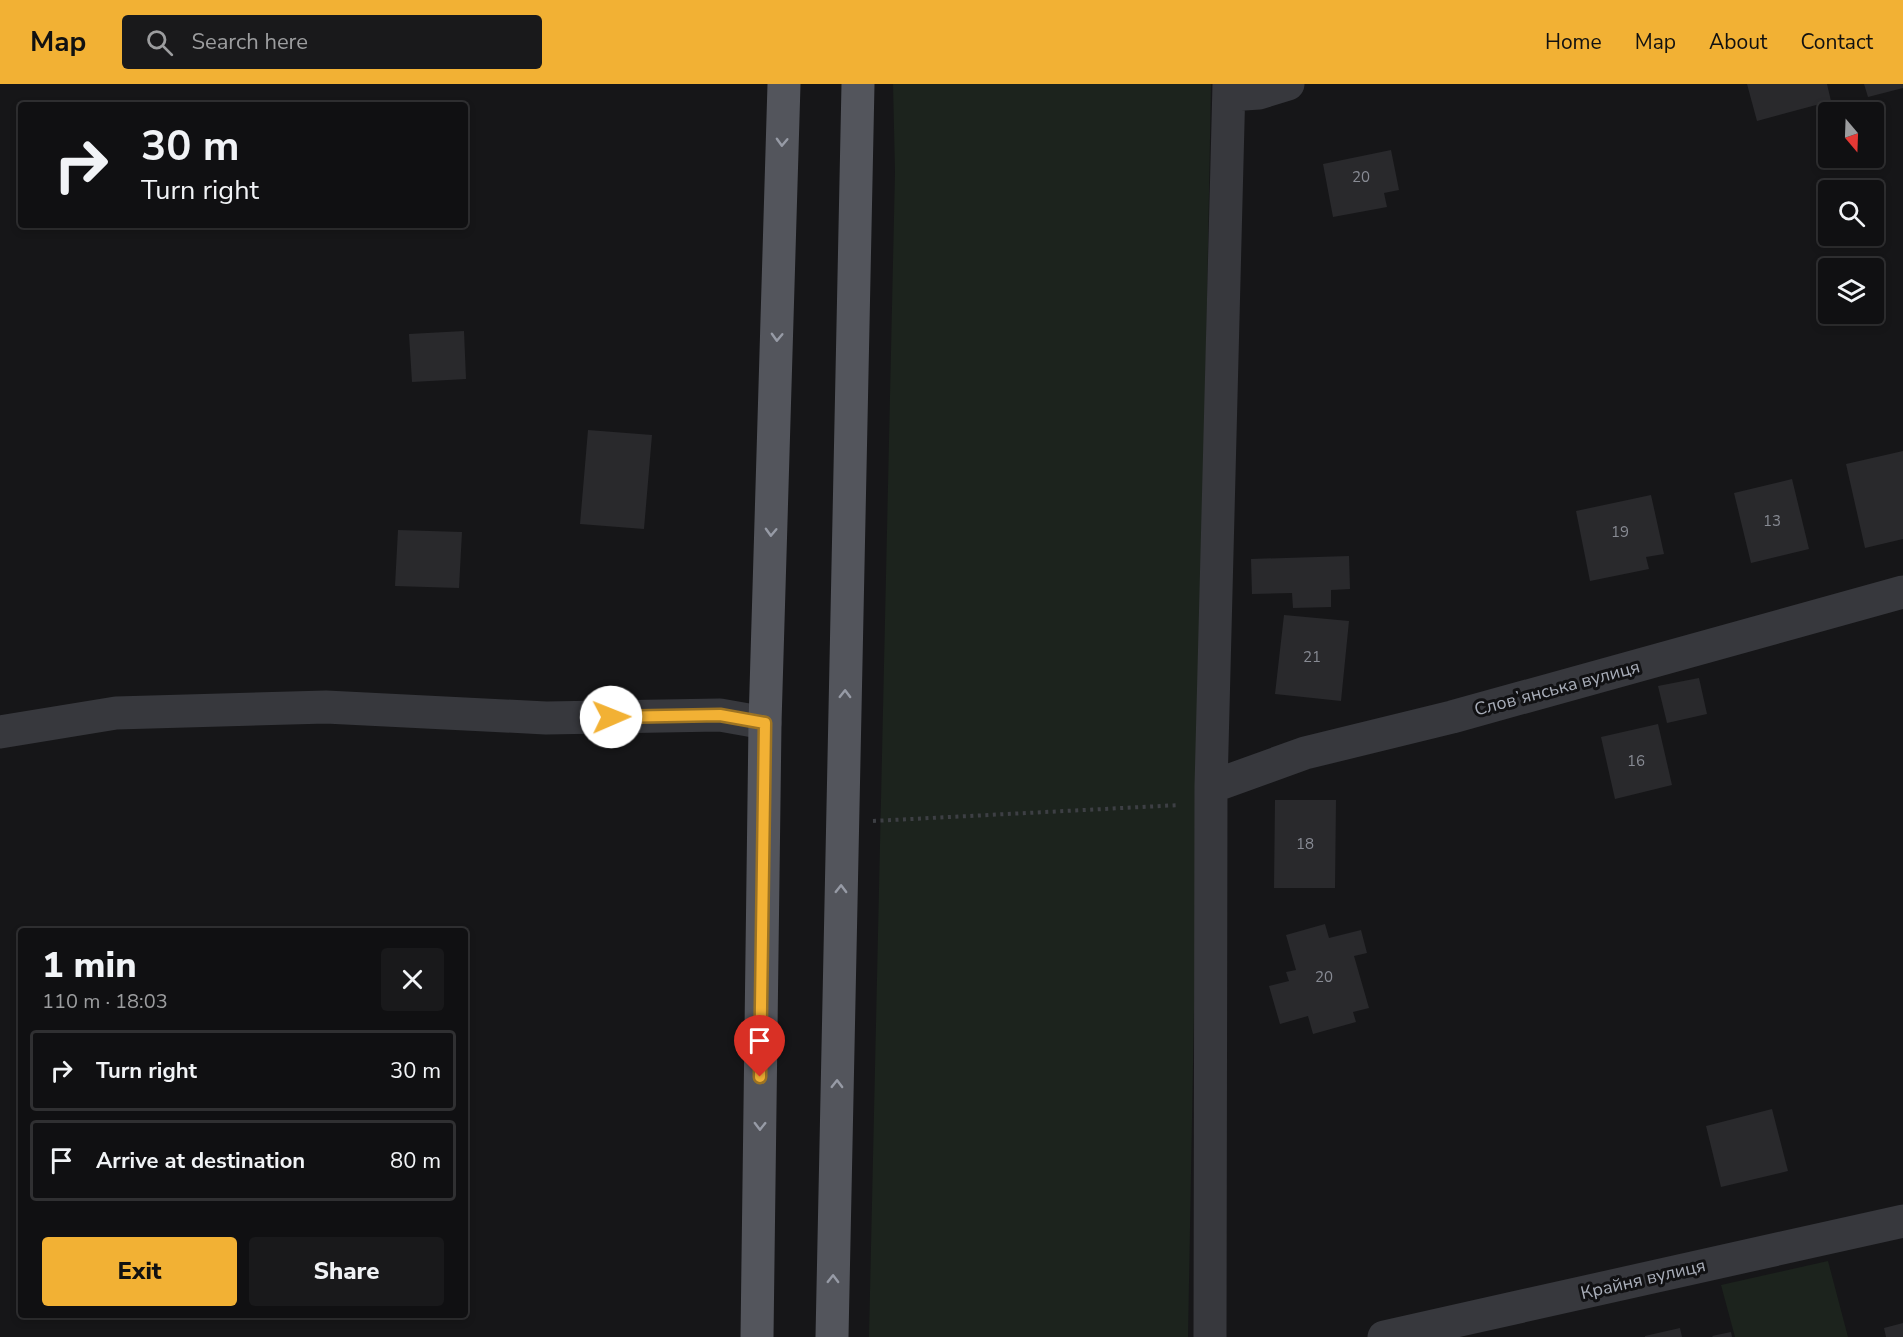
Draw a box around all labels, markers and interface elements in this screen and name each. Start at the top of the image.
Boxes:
search box [122,15,542,69]
text: Map [30,23,86,61]
icon: search [143,26,176,59]
text: Search here [191,27,308,57]
text: Home [1545,28,1602,56]
text: Map [1635,28,1676,56]
text: About [1709,28,1767,56]
text: Contact [1800,28,1873,56]
north arrow [1818,102,1884,168]
map controls [1818,102,1884,324]
text: 30 m [141,118,240,175]
icon: right [42,126,120,204]
one-way arrow [776,138,789,147]
house number: 20 [1352,167,1370,187]
text: Turn right [141,172,259,209]
button: search [1818,180,1884,246]
button: layers [1818,258,1884,324]
one-way arrow [770,333,783,342]
house number: 13 [1763,511,1781,531]
house number: 19 [1611,522,1629,542]
one-way arrow [765,528,777,537]
house number: 21 [1303,647,1321,667]
street label: Словʼянська вулиця [1472,654,1642,722]
position arrow [579,685,643,749]
one-way arrow [839,689,852,698]
house number: 16 [1627,751,1645,771]
house number: 18 [1296,834,1314,854]
one-way arrow [835,884,847,893]
text: 1 min [42,941,137,990]
button: close [381,948,444,1011]
house number: 20 [1315,967,1333,987]
text: 110 m · 18:03 [42,988,168,1015]
pin [734,1015,785,1077]
icon: arrive [743,1024,776,1057]
icon: right [45,1054,78,1087]
text: Turn right [96,1056,197,1086]
text: 30 m [390,1056,441,1086]
one-way arrow [831,1079,843,1088]
one-way arrow [753,1122,766,1131]
icon: arrive [45,1144,78,1177]
text: Arrive at destination [96,1146,305,1176]
text: 80 m [390,1146,441,1176]
button: Exit [42,1237,237,1306]
button: Share [249,1237,444,1306]
street label: Крайня вулиця [1578,1253,1708,1305]
one-way arrow [827,1274,839,1283]

